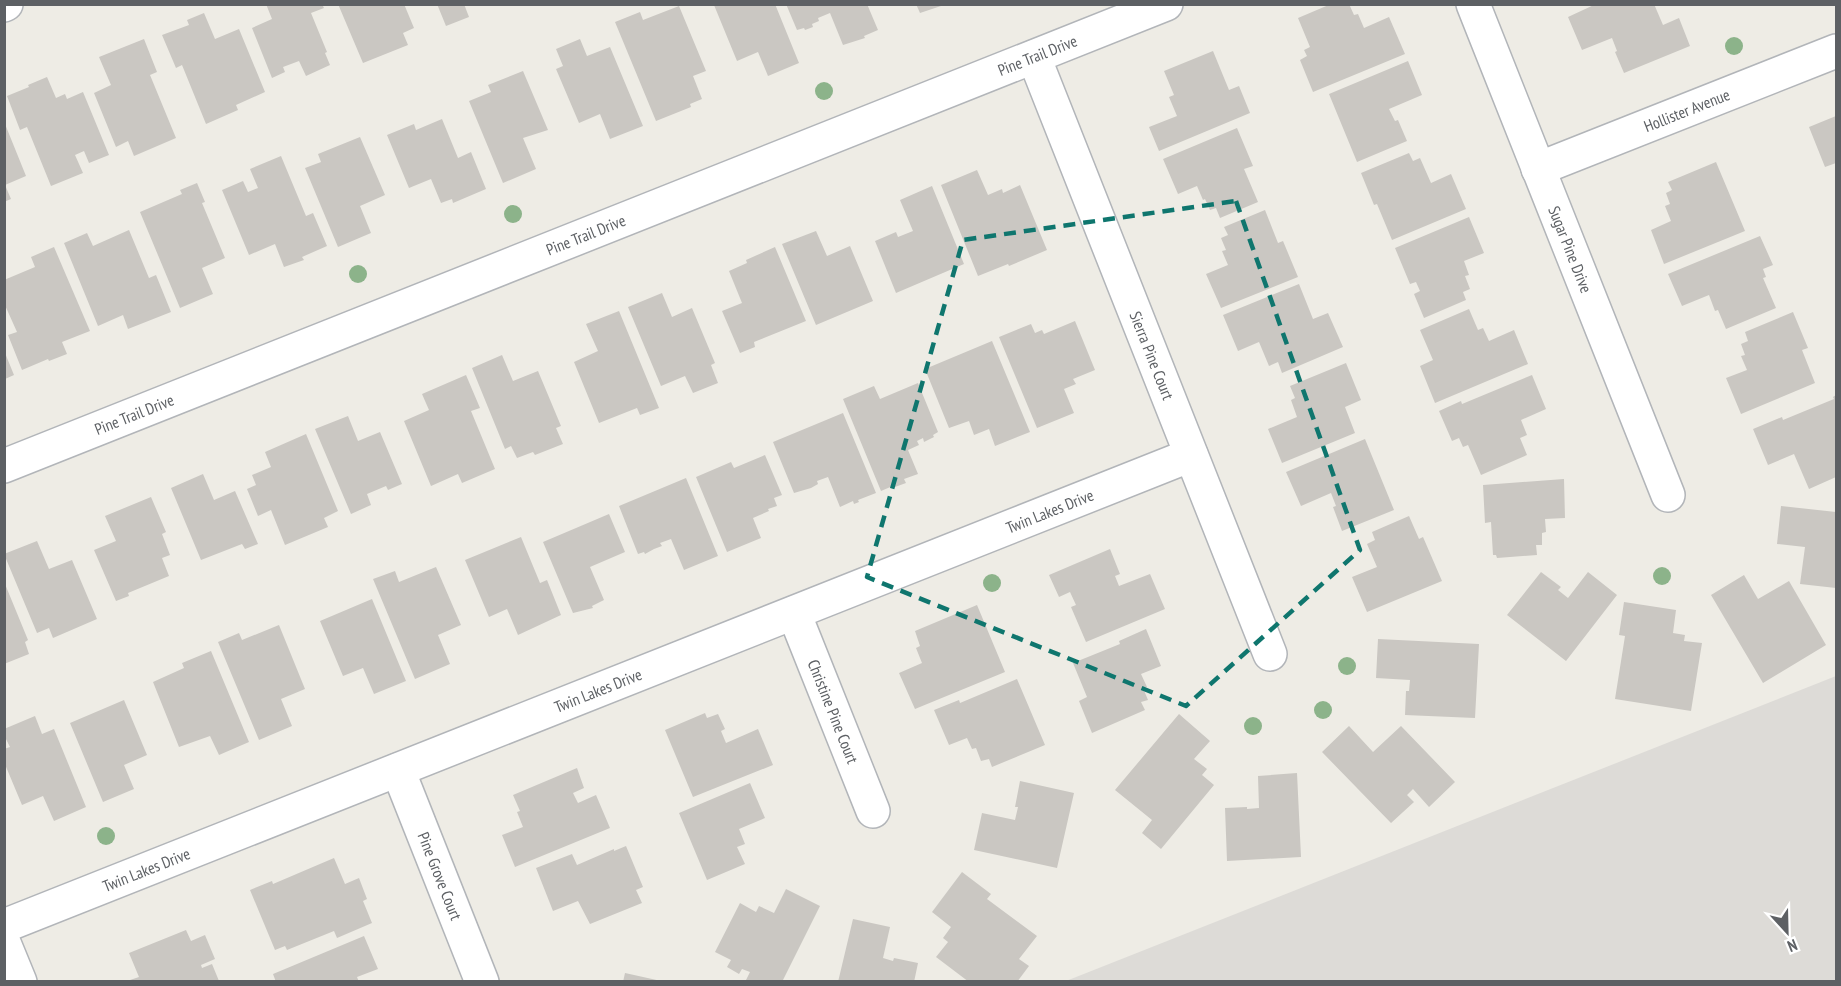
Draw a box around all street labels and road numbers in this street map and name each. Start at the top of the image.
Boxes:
street label: Pine Trail Drive [995,30,1080,80]
street label: Hollister Avenue [1641,84,1733,136]
street label: Sugar Pine Drive [1544,203,1597,296]
street label: Pine Trail Drive [543,210,628,259]
street label: Sierra Pine Court [1126,308,1179,403]
street label: Pine Trail Drive [92,390,177,439]
street label: Twin Lakes Drive [1003,485,1096,537]
street label: Christine Pine Court [804,657,863,767]
street label: Twin Lakes Drive [551,664,645,717]
street label: Pine Grove Court [414,829,467,923]
street label: Twin Lakes Drive [100,843,193,896]

